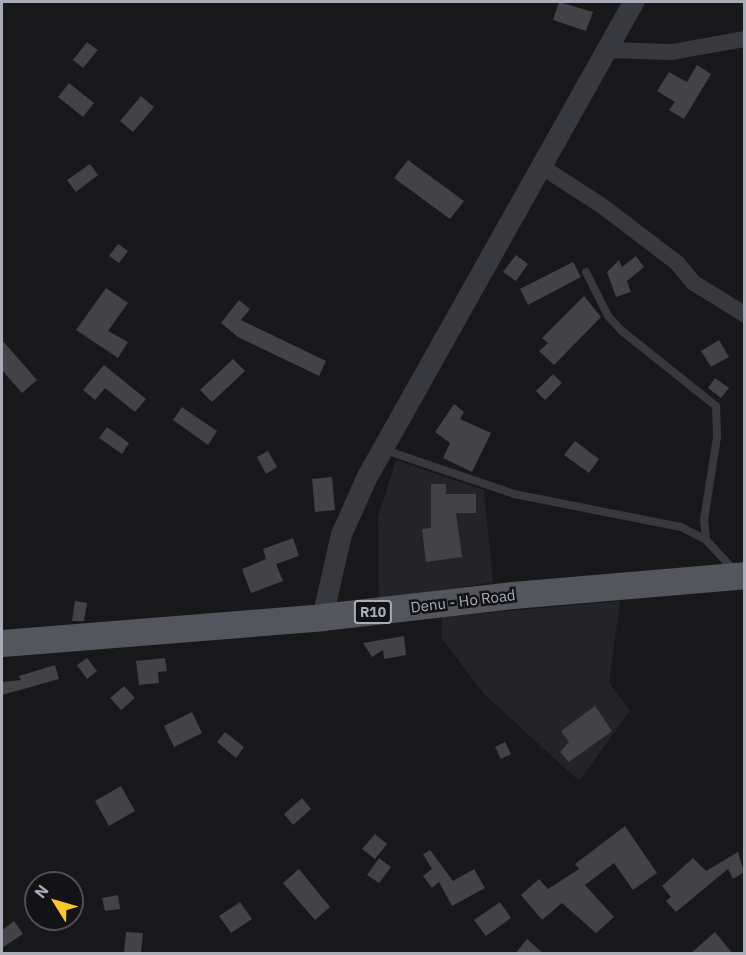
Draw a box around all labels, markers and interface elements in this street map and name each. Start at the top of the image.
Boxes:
street label: Denu - Ho Road [410,586,516,616]
road number: R10 [354,601,392,623]
north arrow [24,871,84,931]
text: N [30,881,53,902]

